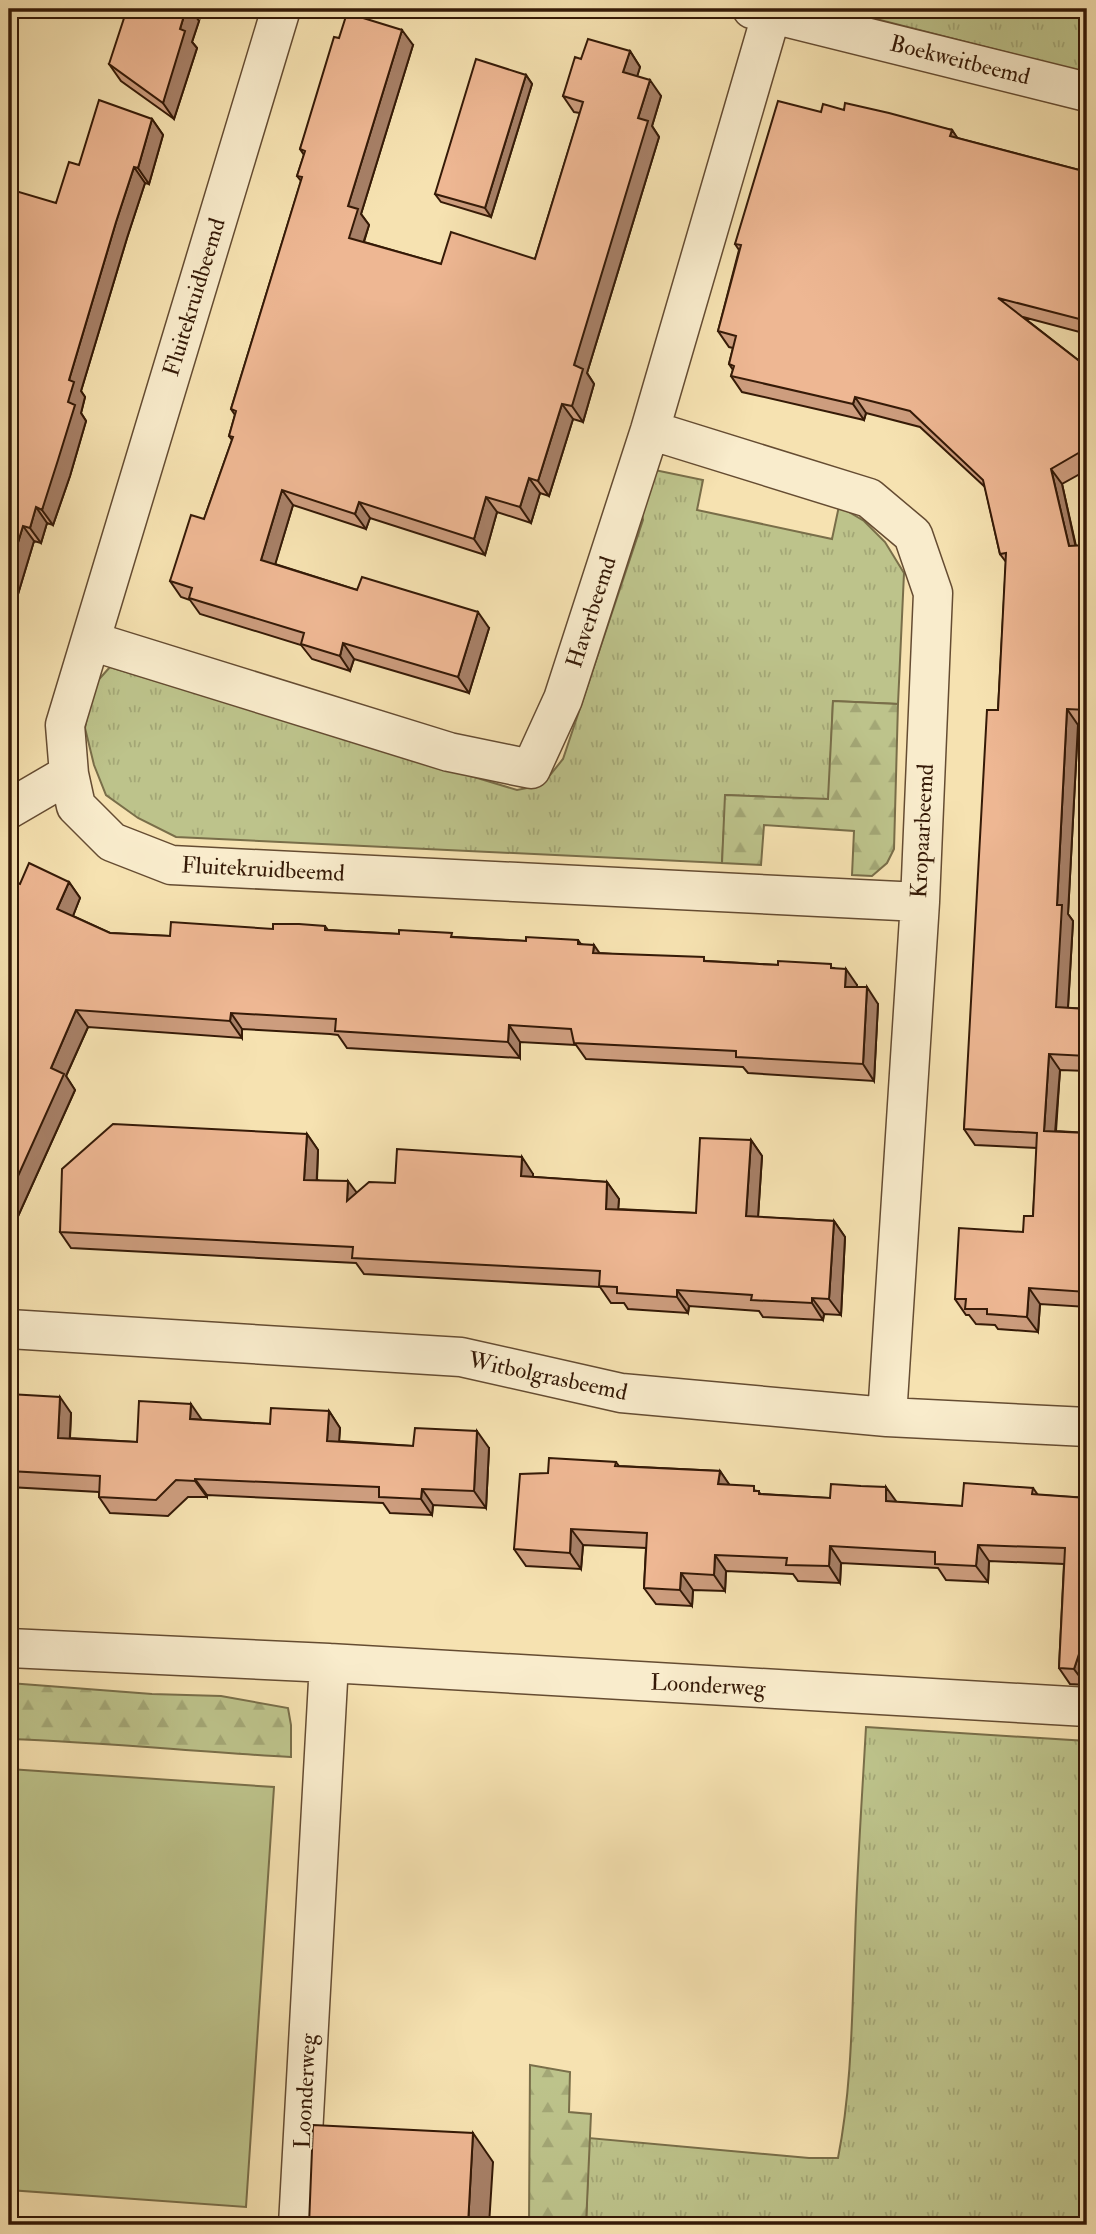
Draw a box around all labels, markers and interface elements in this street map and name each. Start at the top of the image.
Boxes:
street label: Boekweitbeemd [887,29,1033,91]
street label: Fluitekruidbeemd [156,215,232,379]
street label: Haverbeemd [559,553,623,671]
street label: Kropaarbeemd [904,763,941,899]
street label: Fluitekruidbeemd [181,850,345,888]
street label: Witbolgrasbeemd [465,1345,630,1407]
street label: Loonderweg [650,1668,767,1703]
street label: Loonderweg [288,2032,323,2149]

